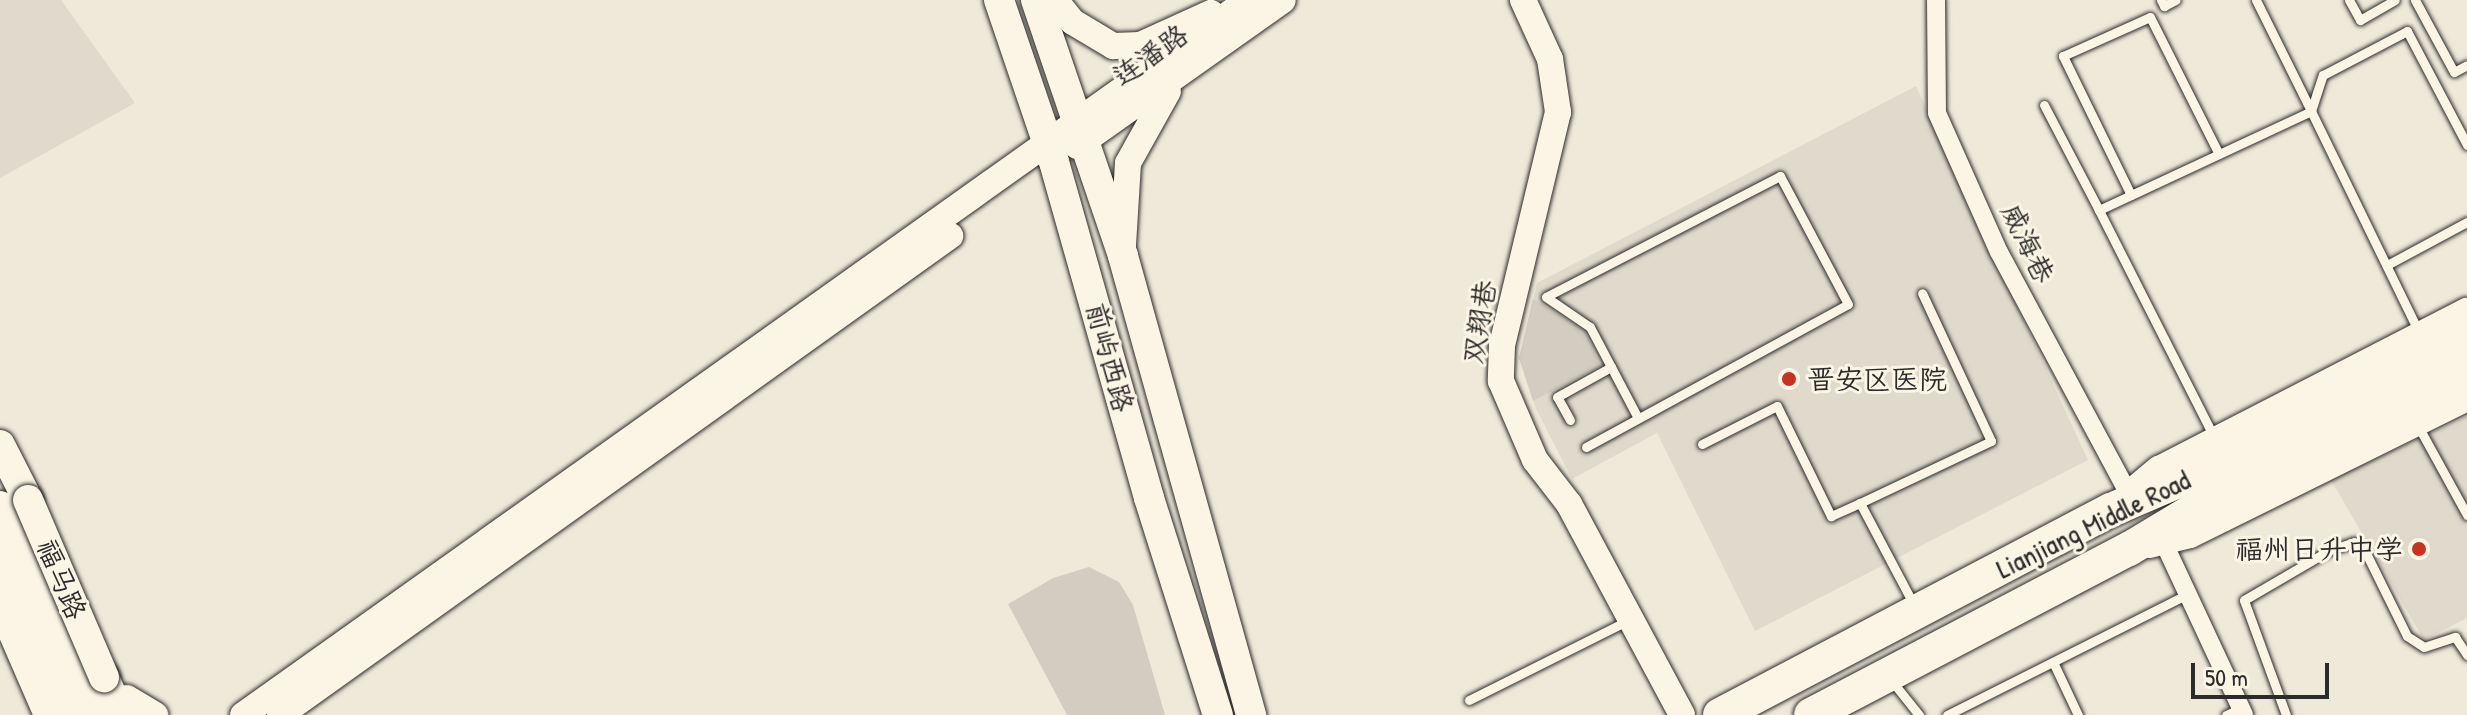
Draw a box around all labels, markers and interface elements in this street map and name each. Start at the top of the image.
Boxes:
street label: 连潘路 [1106,17,1194,93]
street label: 威海巷 [1994,198,2062,288]
street label: 双翔巷 [1456,278,1502,366]
street label: 前屿西路 [1079,299,1141,415]
place label: 晋安区医院 [1807,362,1947,396]
marker: 晋安区医院 [1778,368,1800,390]
street label: Lianjiang Middle Road [1991,463,2195,585]
place label: 福州日升中学 [2235,532,2403,566]
street label: 福马路 [30,534,94,624]
marker: 福州日升中学 [2410,540,2428,558]
scale bar [2195,647,2333,697]
text: 50 m [2205,661,2248,693]

